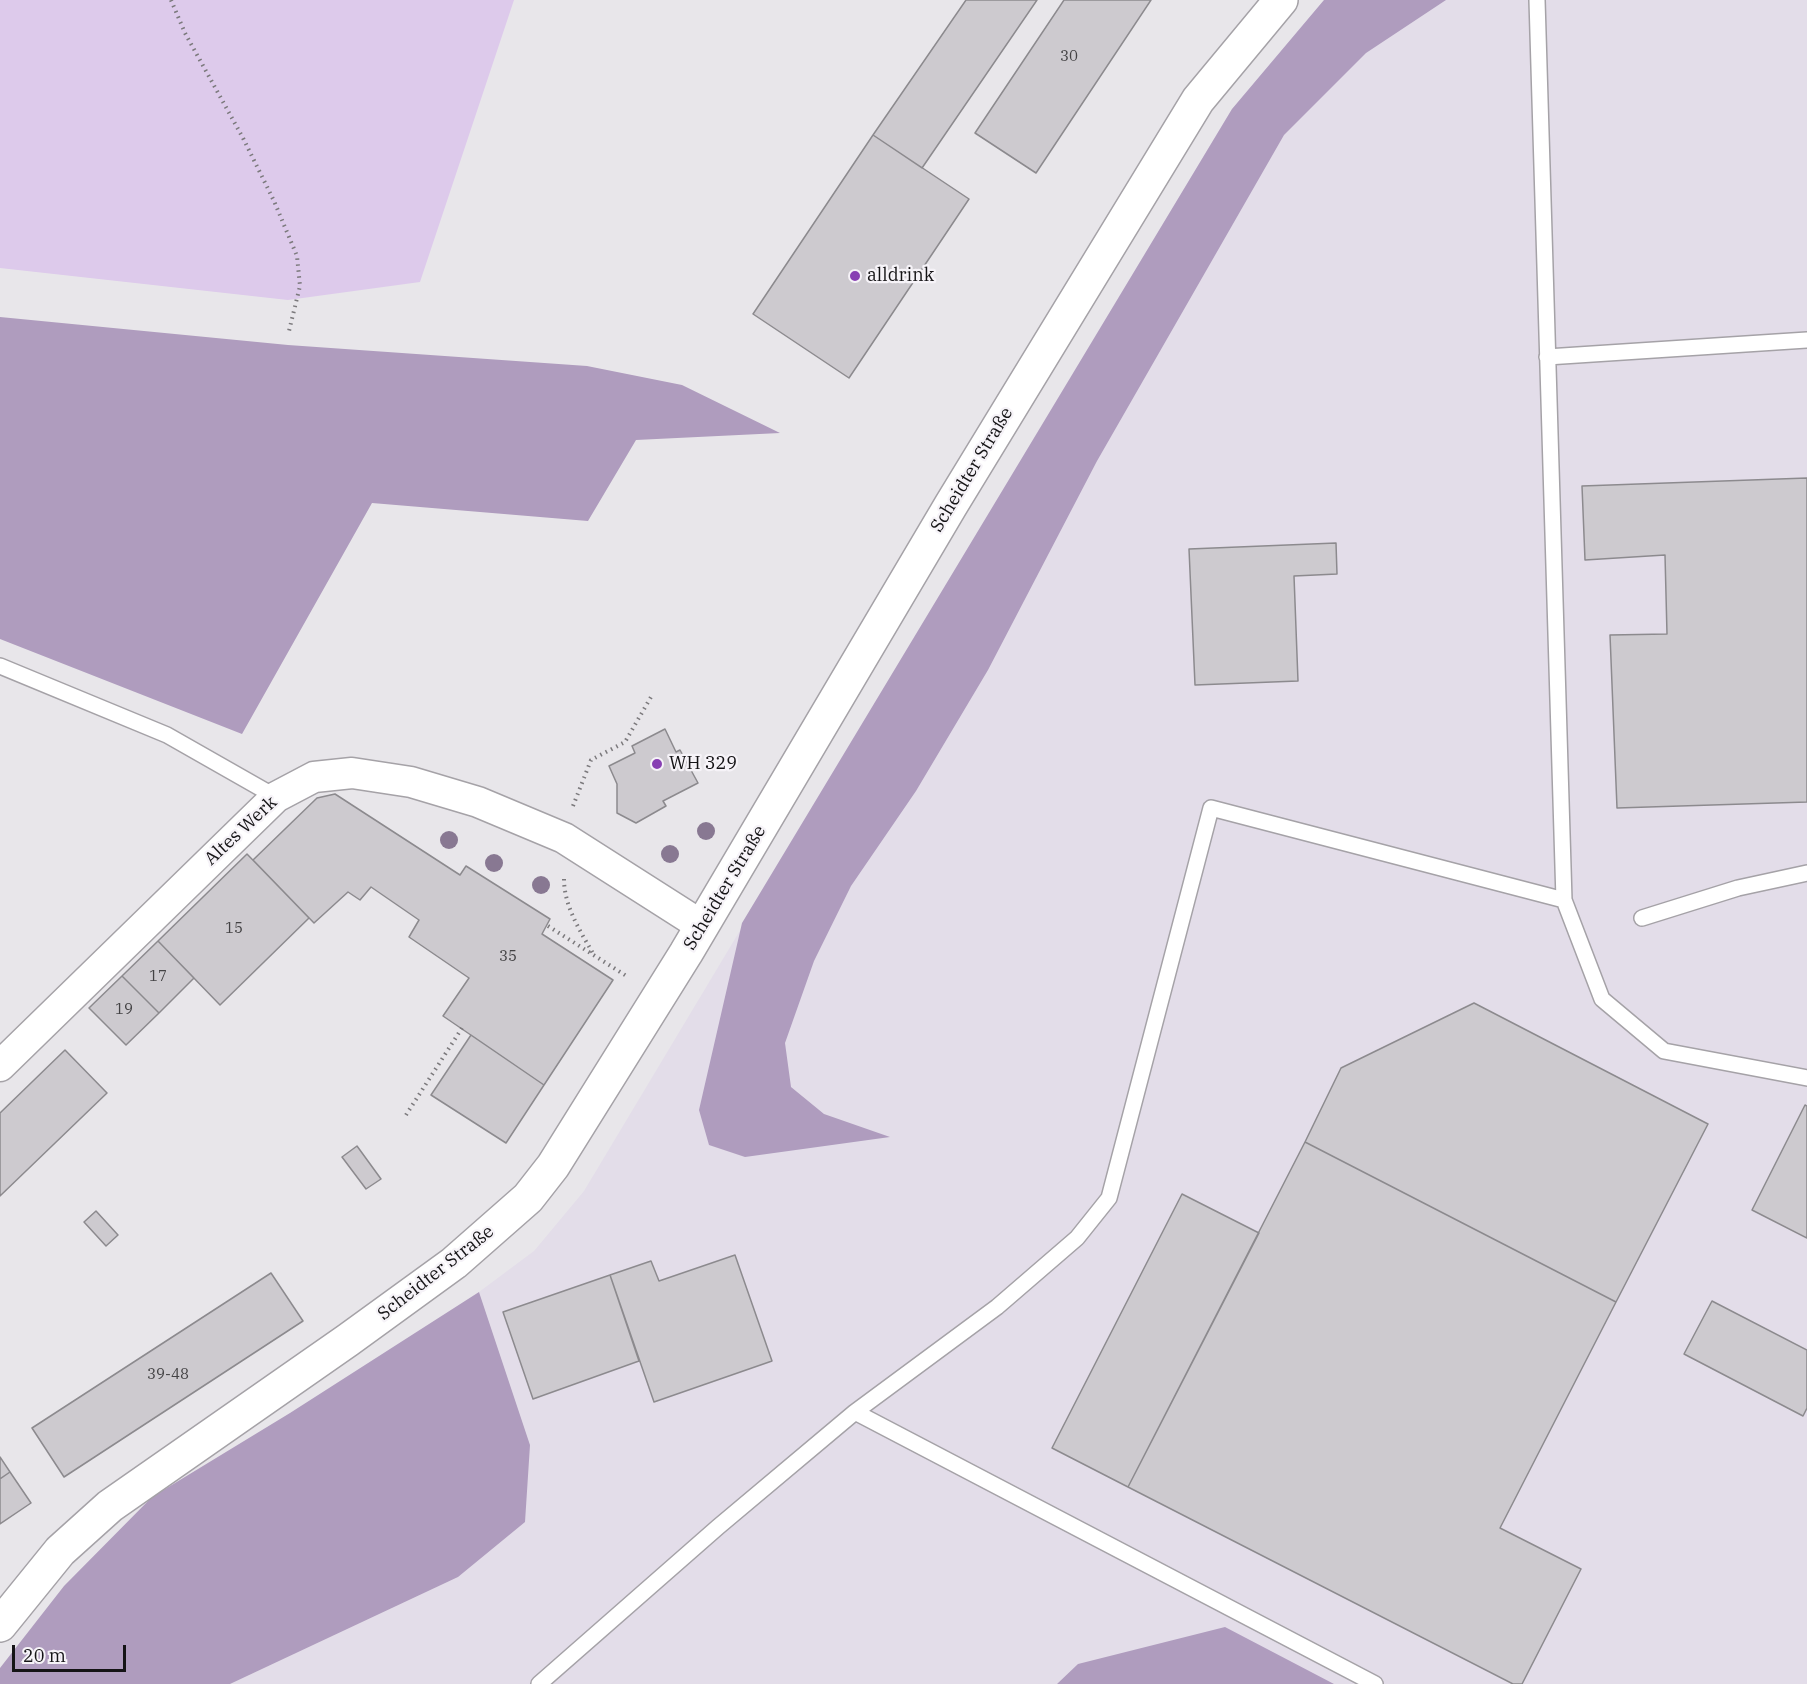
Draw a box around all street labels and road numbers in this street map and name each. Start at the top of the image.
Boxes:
street label: Scheidter Straße [926,404,1018,536]
street label: Altes Werk [200,792,282,870]
street label: Scheidter Straße [679,822,771,954]
street label: Scheidter Straße [374,1221,498,1325]

